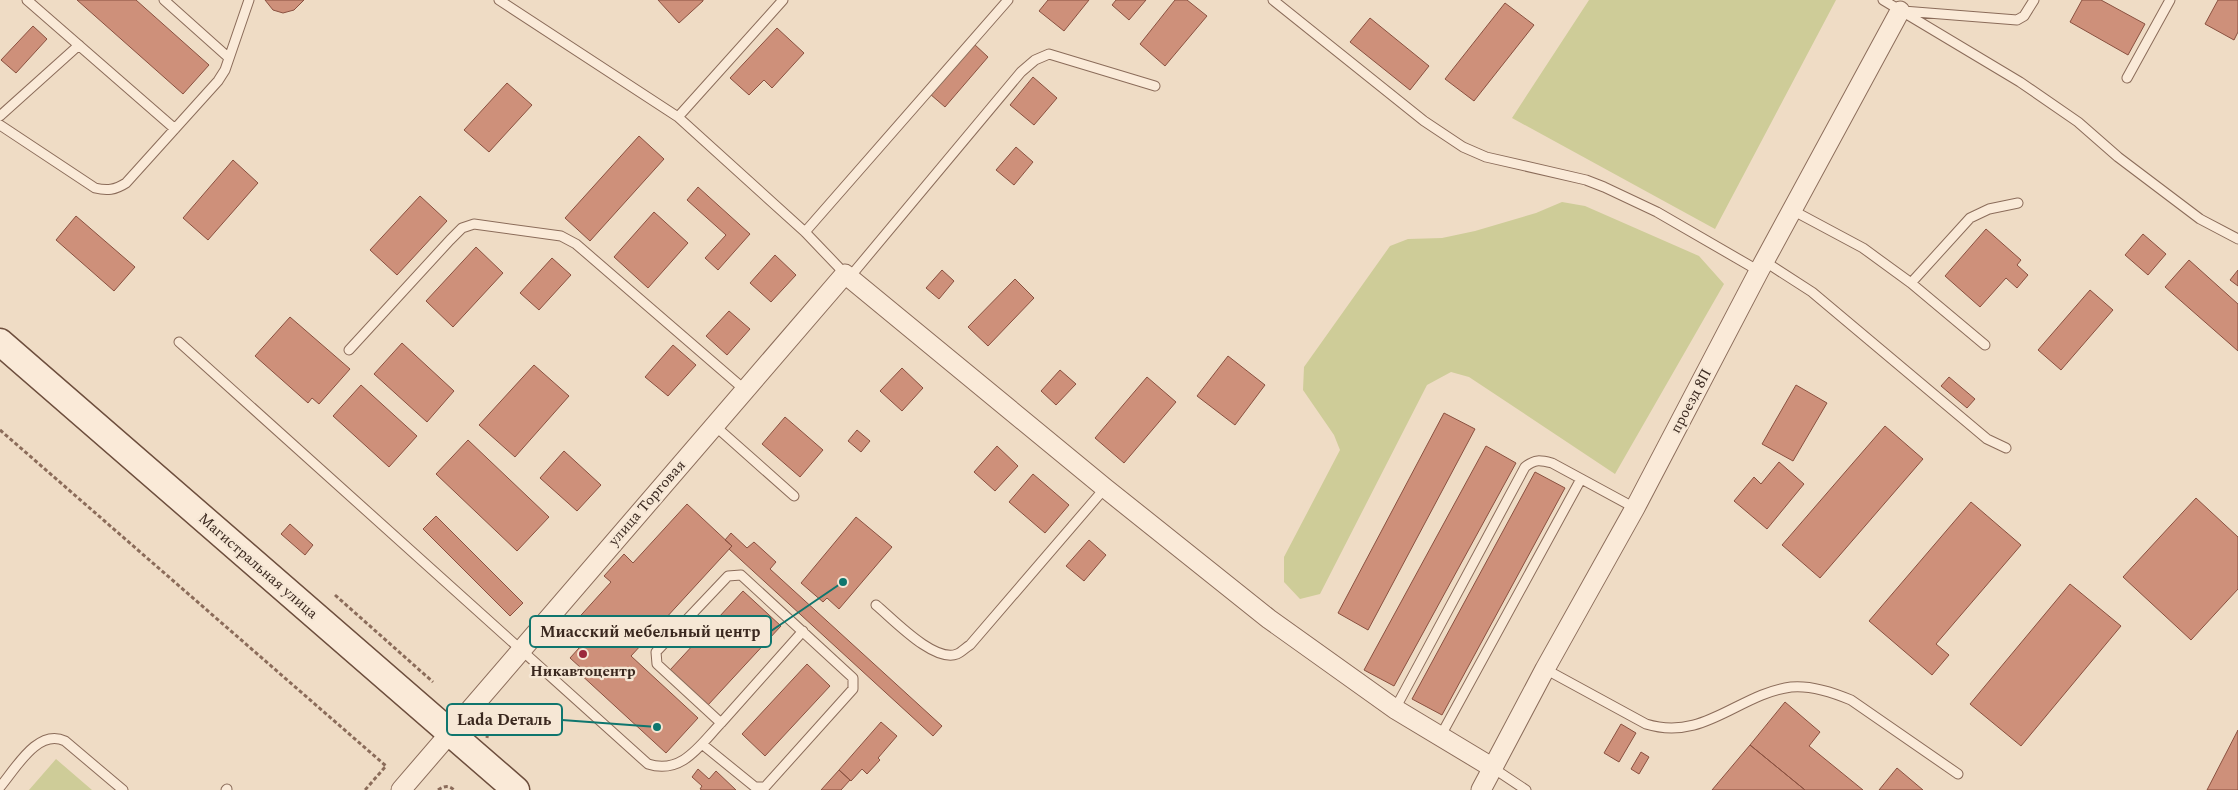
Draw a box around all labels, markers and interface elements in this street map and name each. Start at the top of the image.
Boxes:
street label: проезд 8П [1664,365,1718,437]
street label: улица Торговая [602,455,691,552]
street label: Магистральная улица [193,507,323,625]
callout: Миасский мебельный центр [530,616,771,647]
text: Миасский мебельный центр [540,620,760,644]
marker: Никавтоцентр [577,648,589,660]
place label: Никавтоцентр [530,660,636,683]
callout: Lada Dеталь [447,704,562,735]
text: Lada Dеталь [457,708,552,732]

